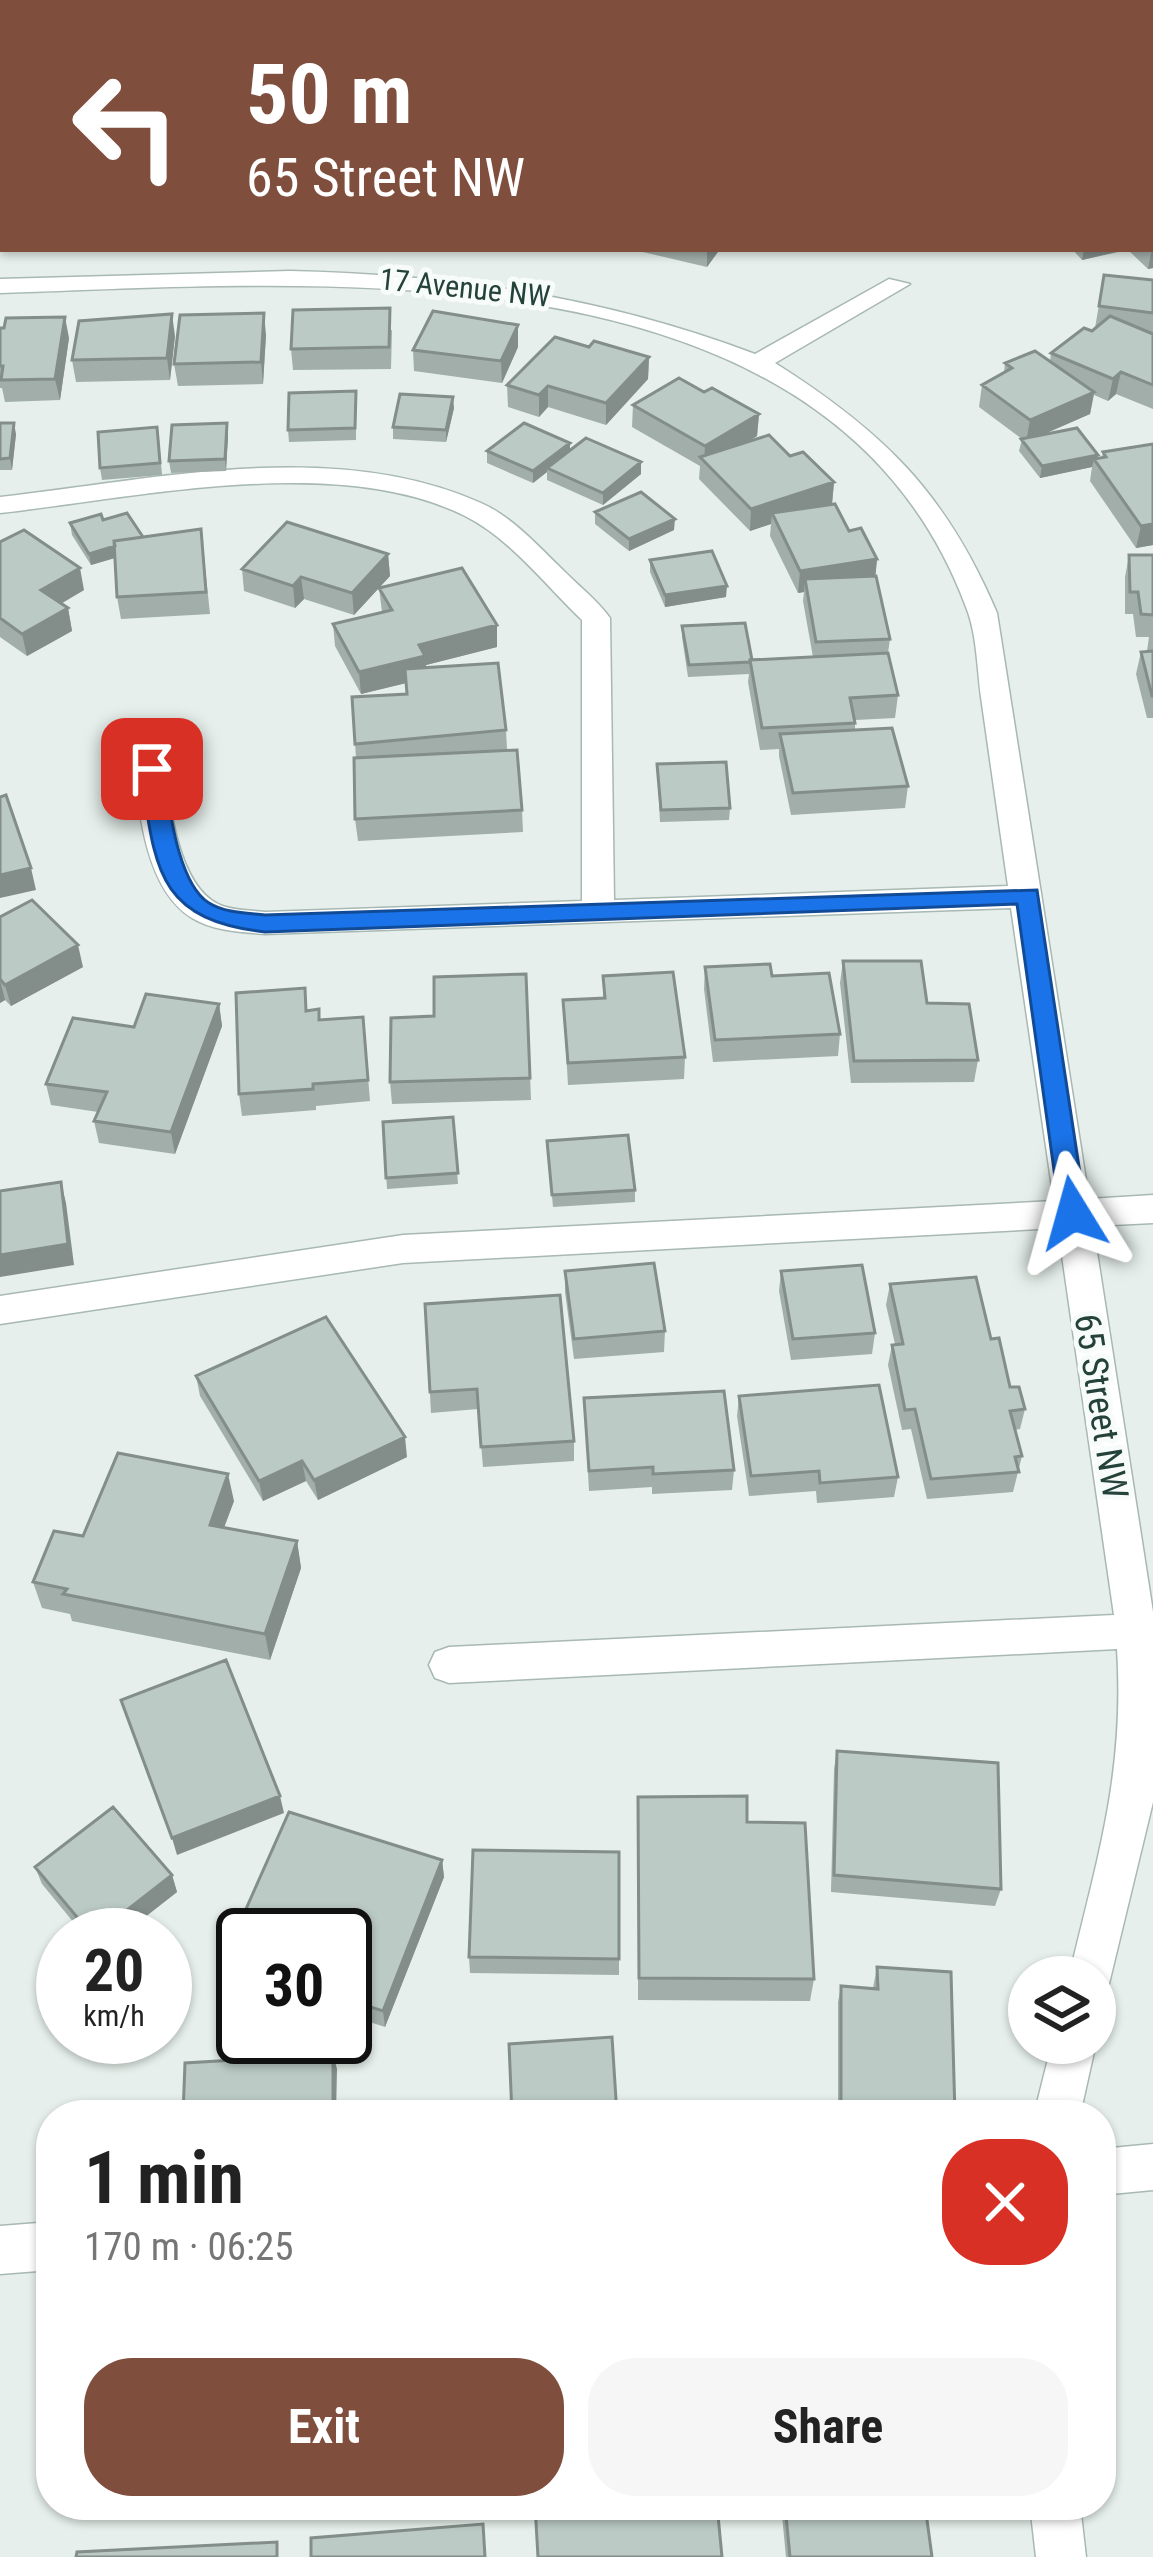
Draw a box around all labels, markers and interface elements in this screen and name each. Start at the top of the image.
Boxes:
text: 50 m [246,45,413,144]
icon: left [48,48,204,204]
text: 65 Street NW [246,146,525,209]
street label: 17 Avenue NW [378,261,552,314]
pin [101,718,203,820]
icon: arrive [119,736,185,802]
position arrow [1010,1150,1136,1276]
street label: 65 Street NW [1066,1311,1136,1501]
speed limit sign: 30 [216,1908,372,2064]
text: 20 [84,1935,144,2006]
map controls [1008,1956,1116,2064]
button: layers [1008,1956,1116,2064]
text: km/h [83,1998,145,2033]
text: 1 min [84,2136,244,2221]
button: close [942,2139,1068,2265]
text: 170 m · 06:25 [84,2224,294,2270]
button: Exit [84,2358,564,2496]
button: Share [588,2358,1068,2496]

